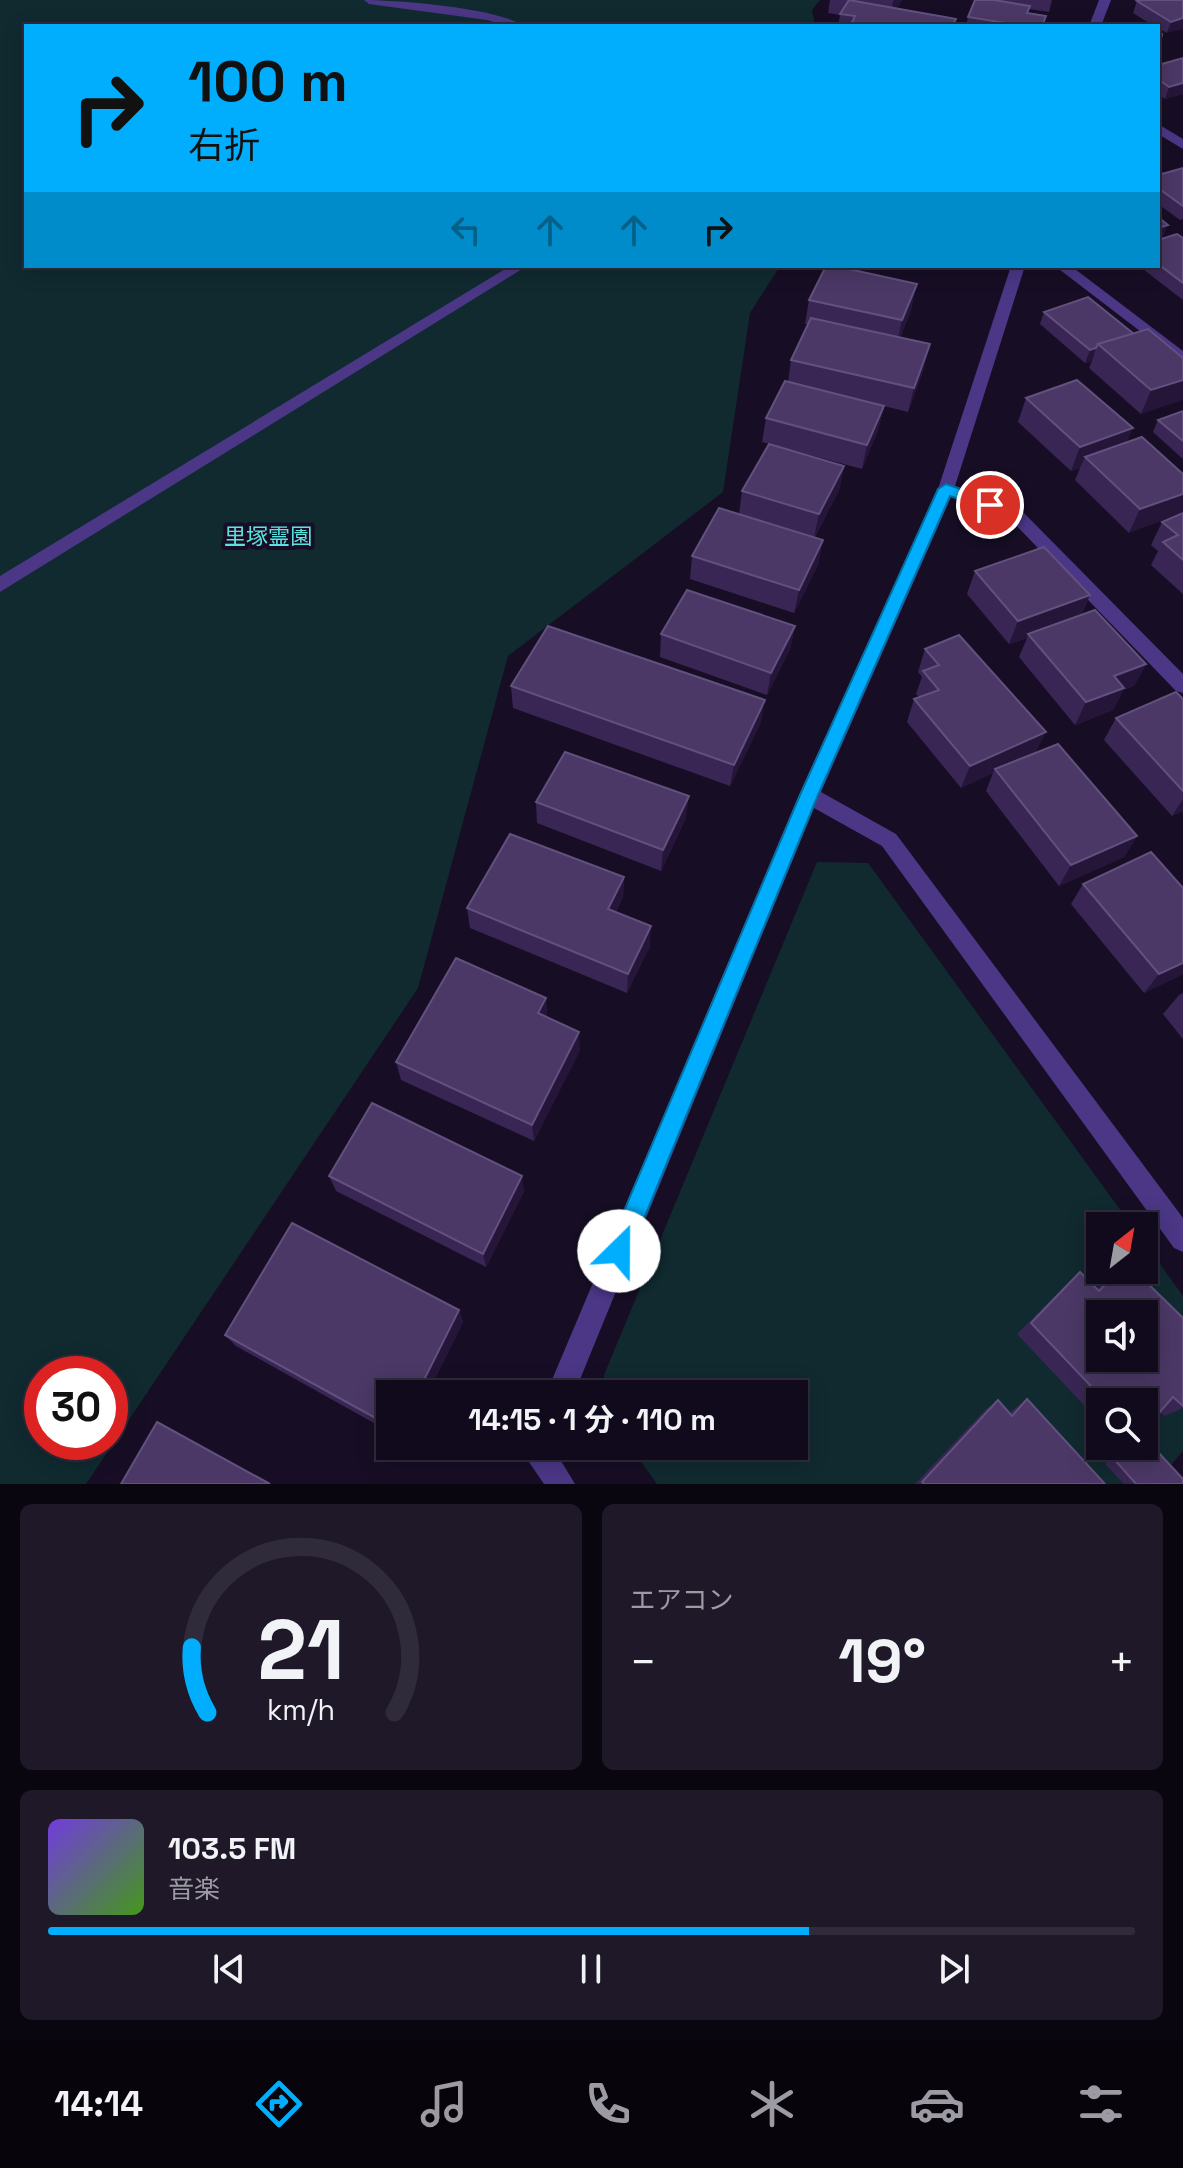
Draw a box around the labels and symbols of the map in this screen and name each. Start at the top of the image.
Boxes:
pin [956,471,1024,539]
park label: 里塚霊園 [224,522,312,550]
position arrow [577,1209,661,1293]
north arrow [1086,1212,1158,1284]
speed limit sign: 30 [24,1356,128,1460]

